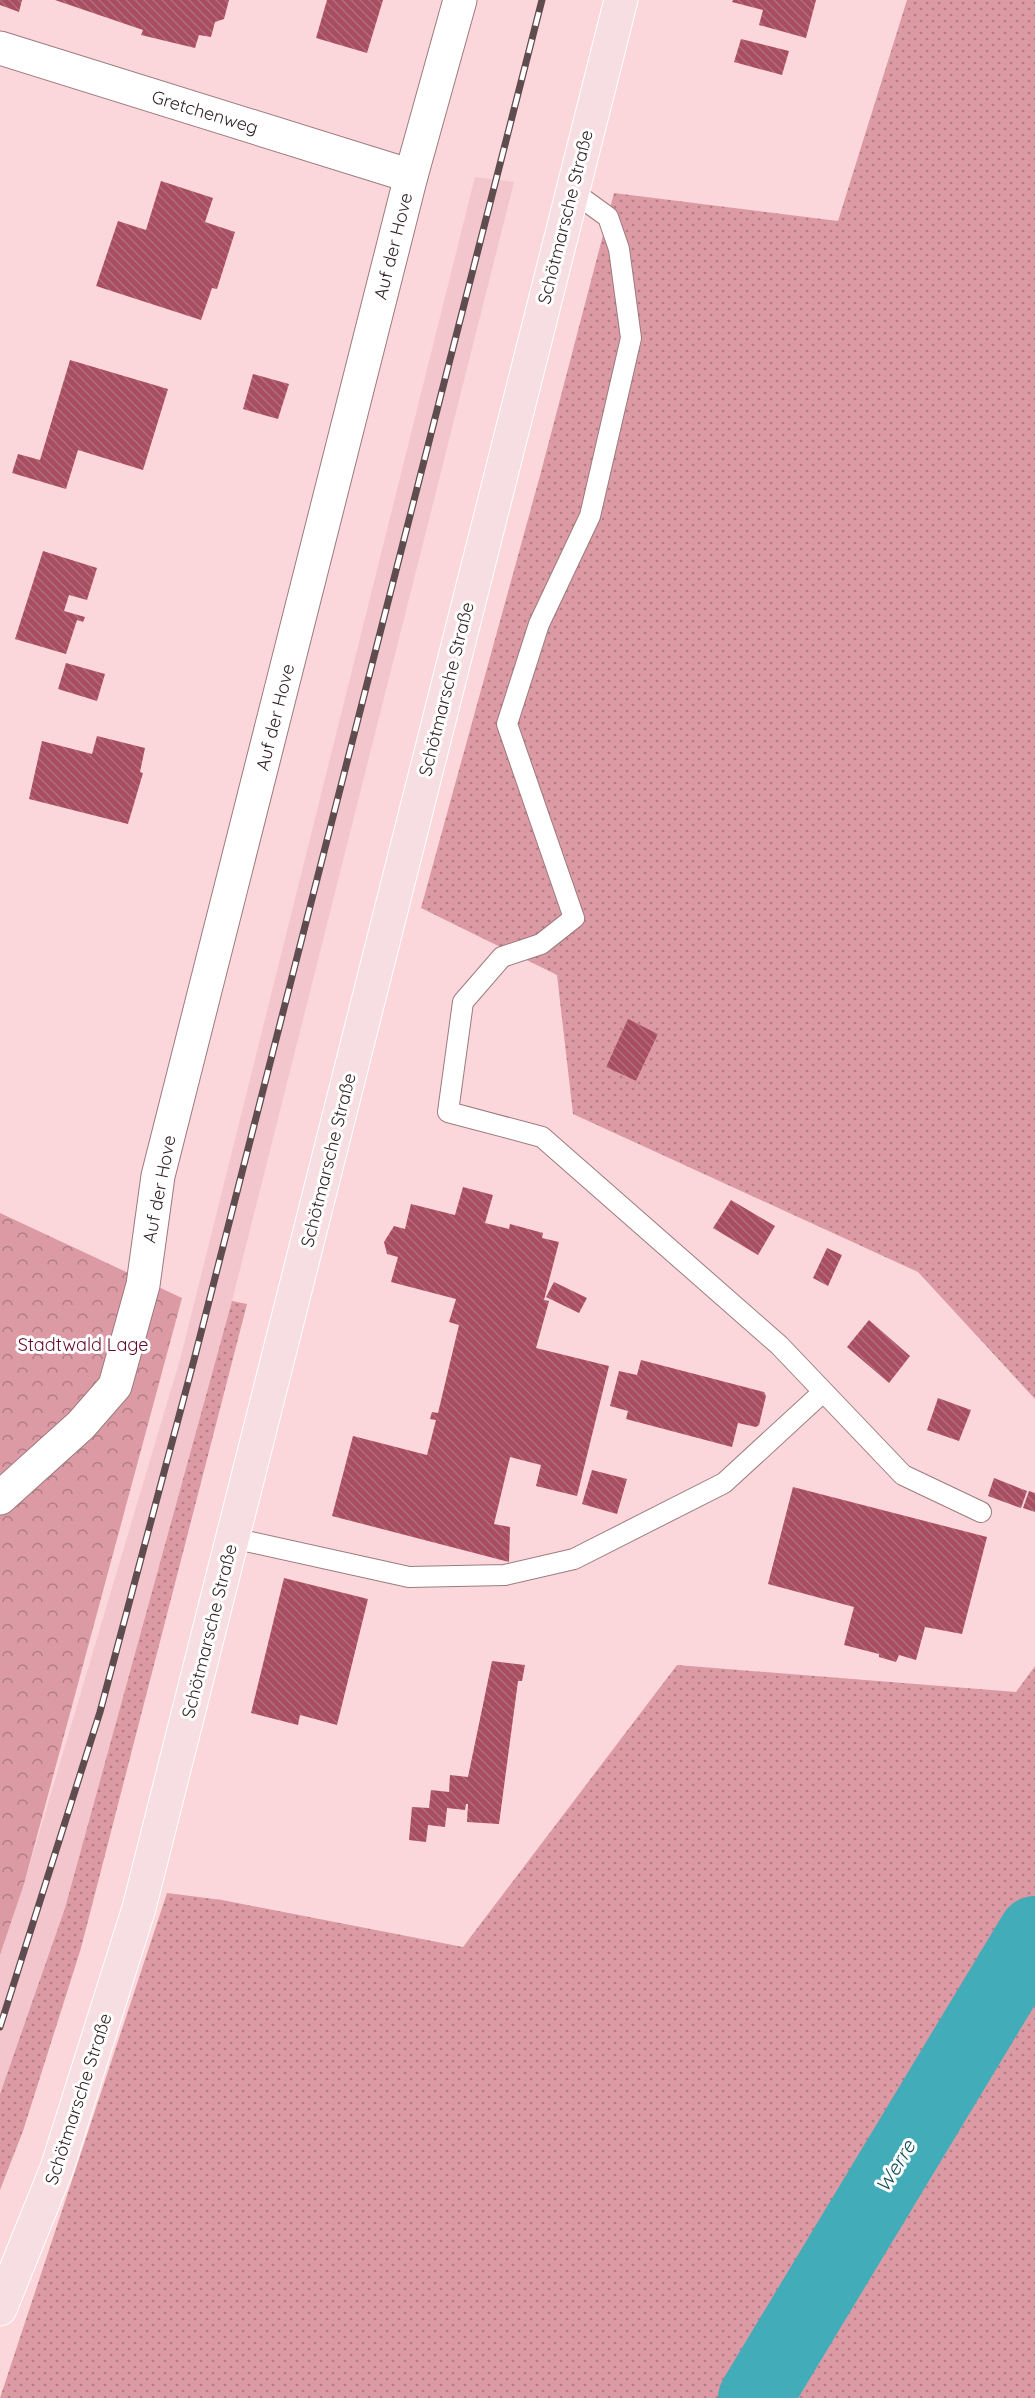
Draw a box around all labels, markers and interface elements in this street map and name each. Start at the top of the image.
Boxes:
street label: Gretchenweg [149,85,261,139]
street label: Schötmarsche Straße [532,127,598,307]
street label: Auf der Hove [369,190,417,302]
street label: Schötmarsche Straße [413,599,479,779]
street label: Auf der Hove [251,661,299,773]
street label: Schötmarsche Straße [295,1070,361,1250]
street label: Auf der Hove [137,1133,181,1245]
park label: Stadtwald Lage [18,1333,148,1356]
street label: Schötmarsche Straße [176,1541,242,1721]
street label: Schötmarsche Straße [39,2010,117,2188]
water label: Werre [870,2135,921,2197]

